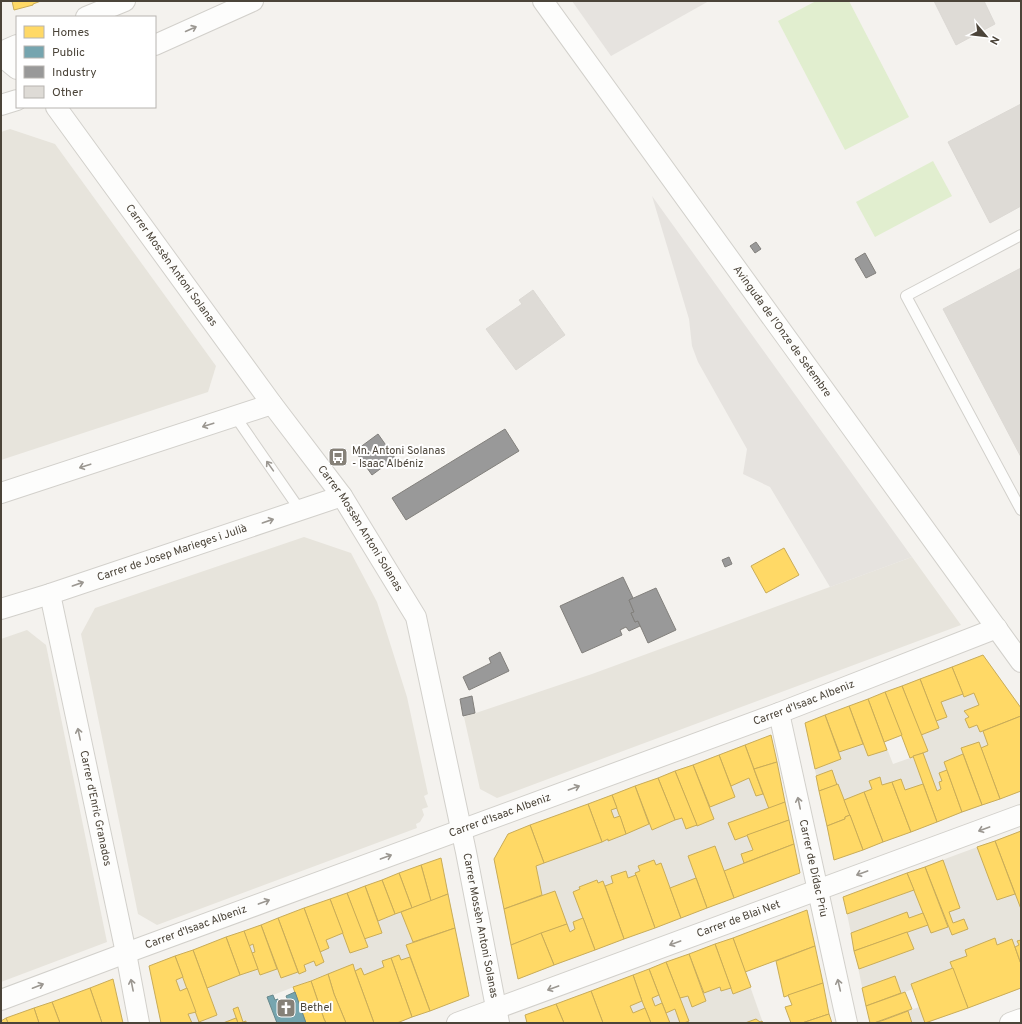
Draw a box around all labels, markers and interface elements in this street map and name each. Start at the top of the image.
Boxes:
legend [16,16,156,108]
north arrow [966,16,1006,56]
text: Homes [52,25,89,41]
one-way arrow [184,25,196,32]
text: N [986,33,1002,47]
text: Public [52,45,85,61]
text: Industry [52,65,97,81]
text: Other [52,85,84,101]
street label: Carrer Mossèn Antoni Solanas [122,202,220,329]
street label: Avinguda de l'Onze de Setembre [730,263,834,400]
one-way arrow [202,422,215,429]
place label: Mn. Antoni Solanas - Isaac Albéniz [352,444,445,471]
bus stop icon: Mn. Antoni Solanas - Isaac Albéniz [327,446,349,468]
one-way arrow [266,461,274,472]
one-way arrow [79,463,92,470]
street label: Carrer Mossèn Antoni Solanas [314,463,406,594]
one-way arrow [261,517,274,524]
street label: Carrer de Josep Marieges i Julià [95,521,249,585]
one-way arrow [72,580,84,588]
street label: Carrer d'Isaac Albeniz [751,677,857,729]
one-way arrow [75,728,83,741]
street label: Carrer d'Enric Granados [76,749,114,867]
one-way arrow [568,784,580,792]
street label: Carrer d'Isaac Albeniz [447,790,553,841]
one-way arrow [794,797,802,810]
street label: Carrer de Dídac Priu [796,818,831,918]
one-way arrow [979,825,991,833]
street label: Carrer Mossèn Antoni Solanas [459,852,501,999]
one-way arrow [380,853,392,861]
one-way arrow [857,870,869,878]
street label: Carrer de Blai Net [695,897,782,941]
one-way arrow [258,898,270,906]
street label: Carrer d'Isaac Albeniz [143,902,249,952]
one-way arrow [669,939,681,947]
one-way arrow [128,979,136,992]
one-way arrow [834,979,842,992]
one-way arrow [31,982,43,990]
one-way arrow [547,984,559,992]
church icon: Bethel [275,997,297,1019]
place label: Bethel [300,1001,332,1015]

